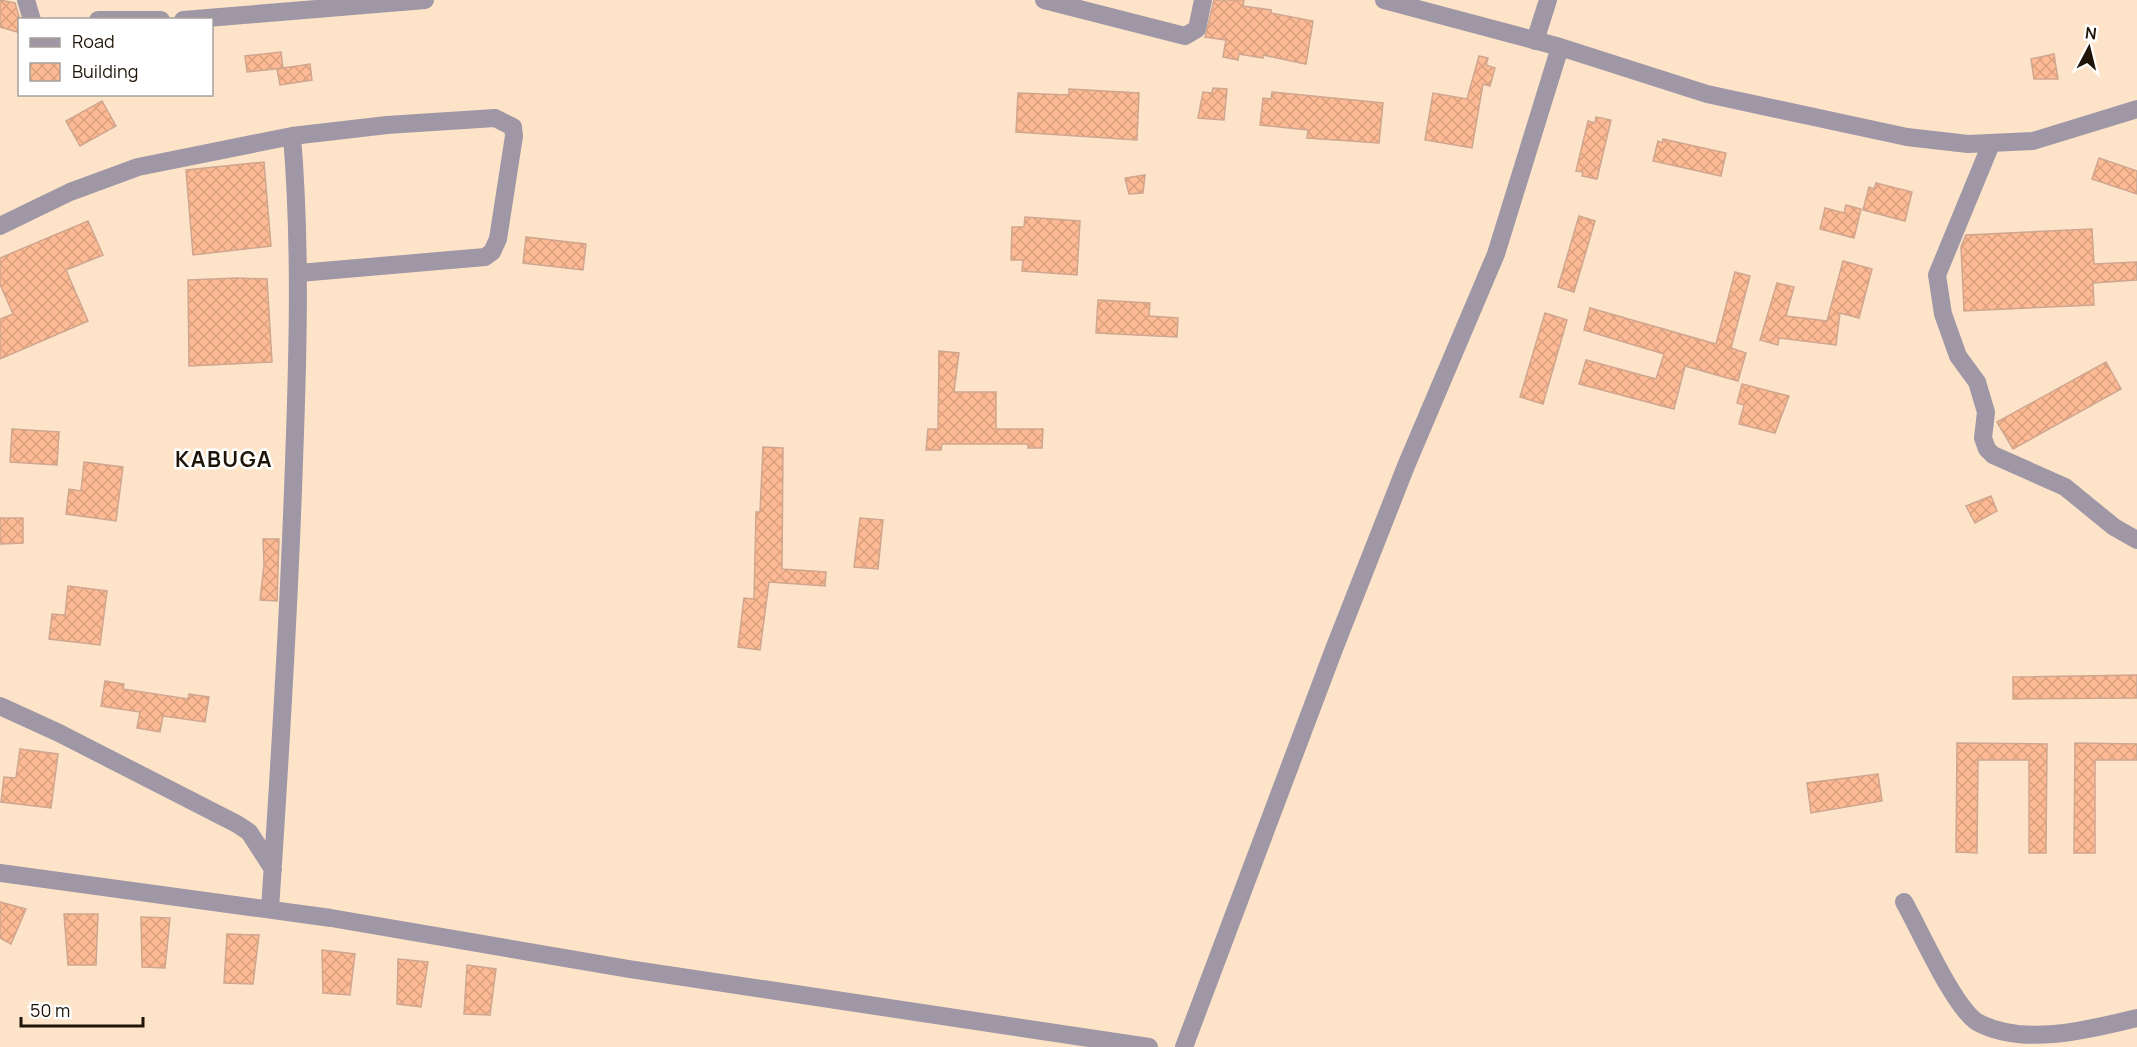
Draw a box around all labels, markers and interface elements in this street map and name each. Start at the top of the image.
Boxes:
legend [18,18,213,96]
north arrow [2059,18,2119,78]
text: N [2084,21,2098,45]
text: Road [72,29,115,53]
text: Building [72,59,138,83]
district label: KABUGA [175,444,273,474]
scale bar [21,990,142,1028]
text: 50 m [30,998,70,1022]

